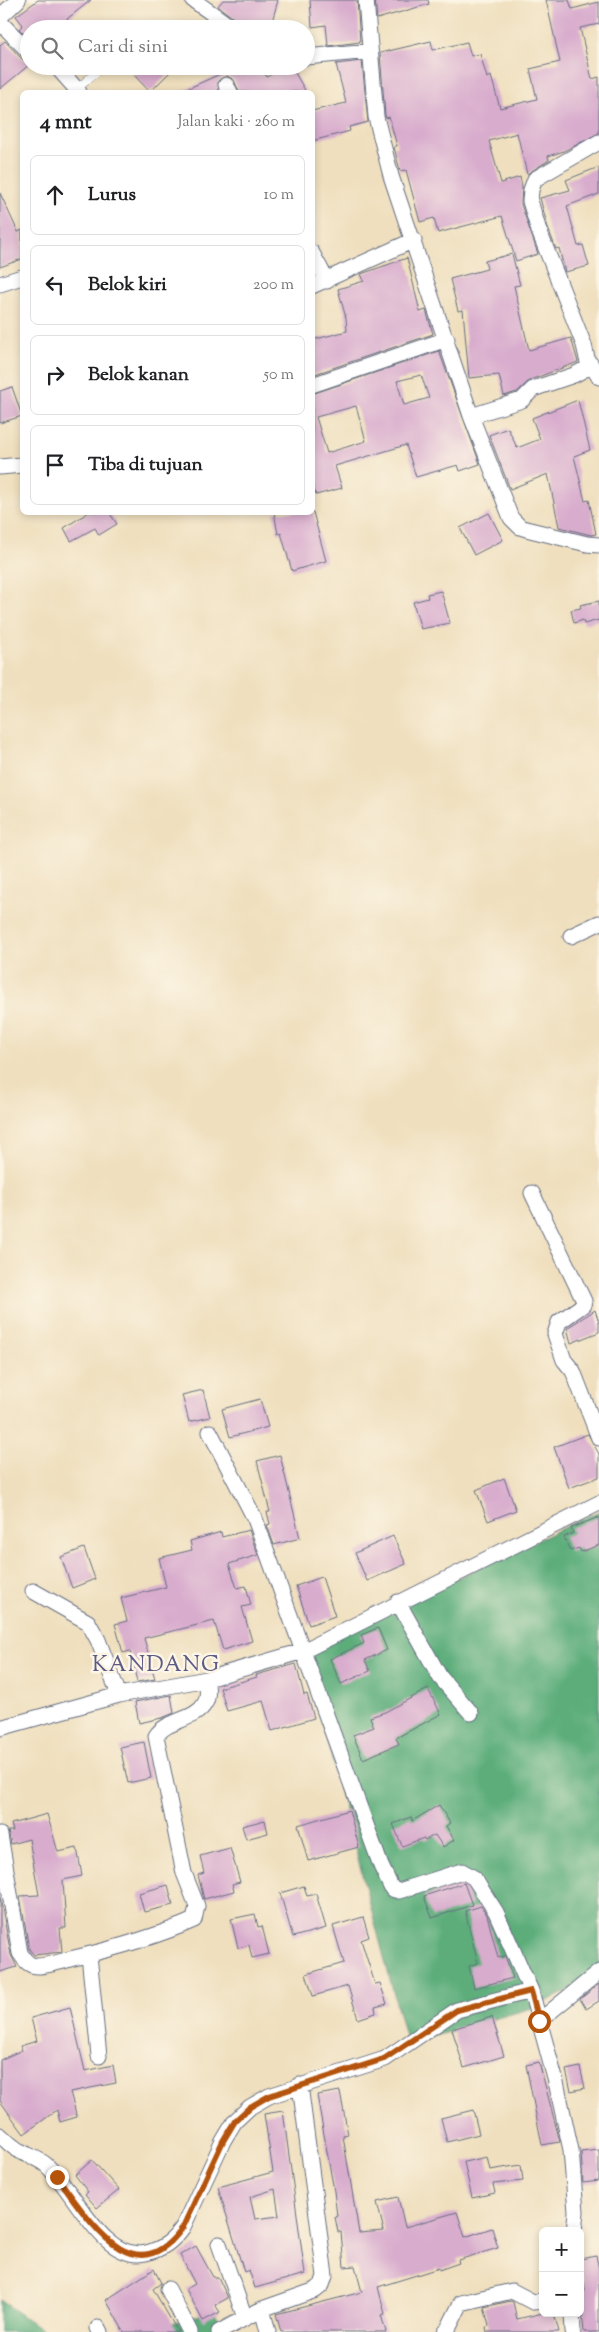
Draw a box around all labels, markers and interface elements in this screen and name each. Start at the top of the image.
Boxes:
search box [20,20,315,75]
icon: search [38,34,66,62]
text: Cari di sini [78,34,168,61]
text: 4 mnt [40,108,92,138]
text: Jalan kaki · 260 m [178,111,295,134]
icon: ahead [41,181,69,209]
text: Lurus [88,182,136,209]
text: 10 m [264,184,294,207]
icon: left [41,271,69,299]
text: Belok kiri [88,272,167,299]
text: 200 m [253,274,294,297]
icon: right [41,361,69,389]
text: Belok kanan [88,362,189,389]
text: 50 m [263,364,294,387]
icon: arrive [41,451,69,479]
text: Tiba di tujuan [88,452,203,479]
district label: KANDANG [92,1650,220,1682]
route start [528,2010,551,2033]
route end [46,2166,69,2189]
map controls [539,2227,584,2317]
button: + [539,2227,584,2272]
button: − [539,2272,584,2317]

